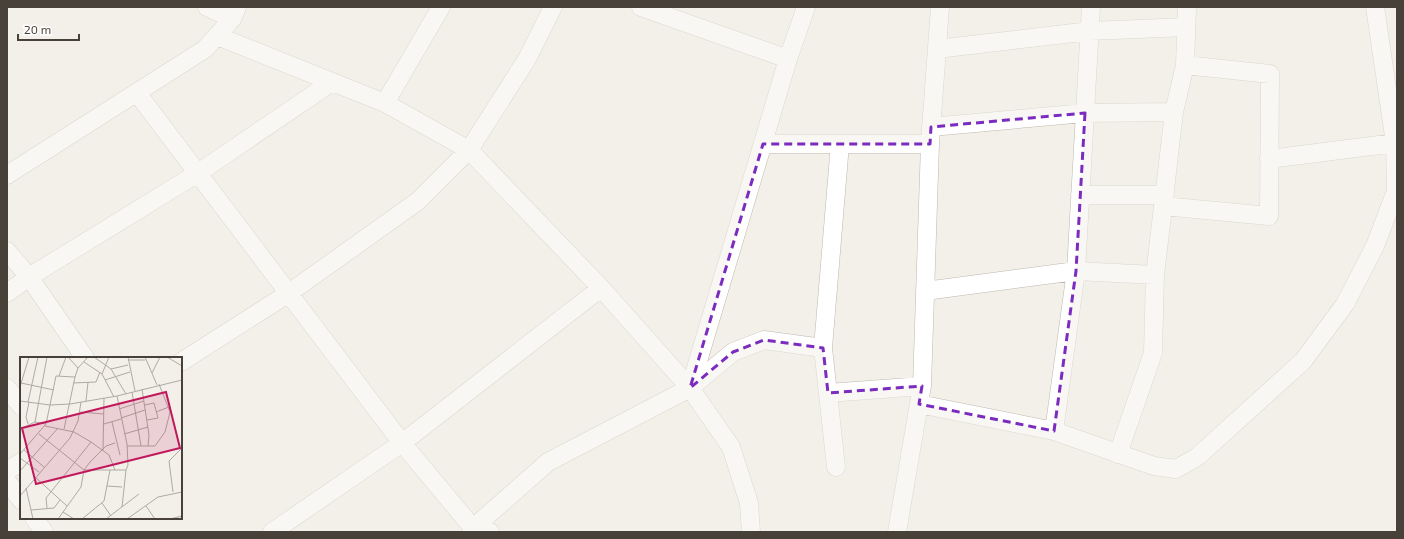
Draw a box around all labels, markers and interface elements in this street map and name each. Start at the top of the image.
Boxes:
scale bar [18,16,79,42]
text: 20 m [24,22,51,36]
inset map [20,357,182,519]

